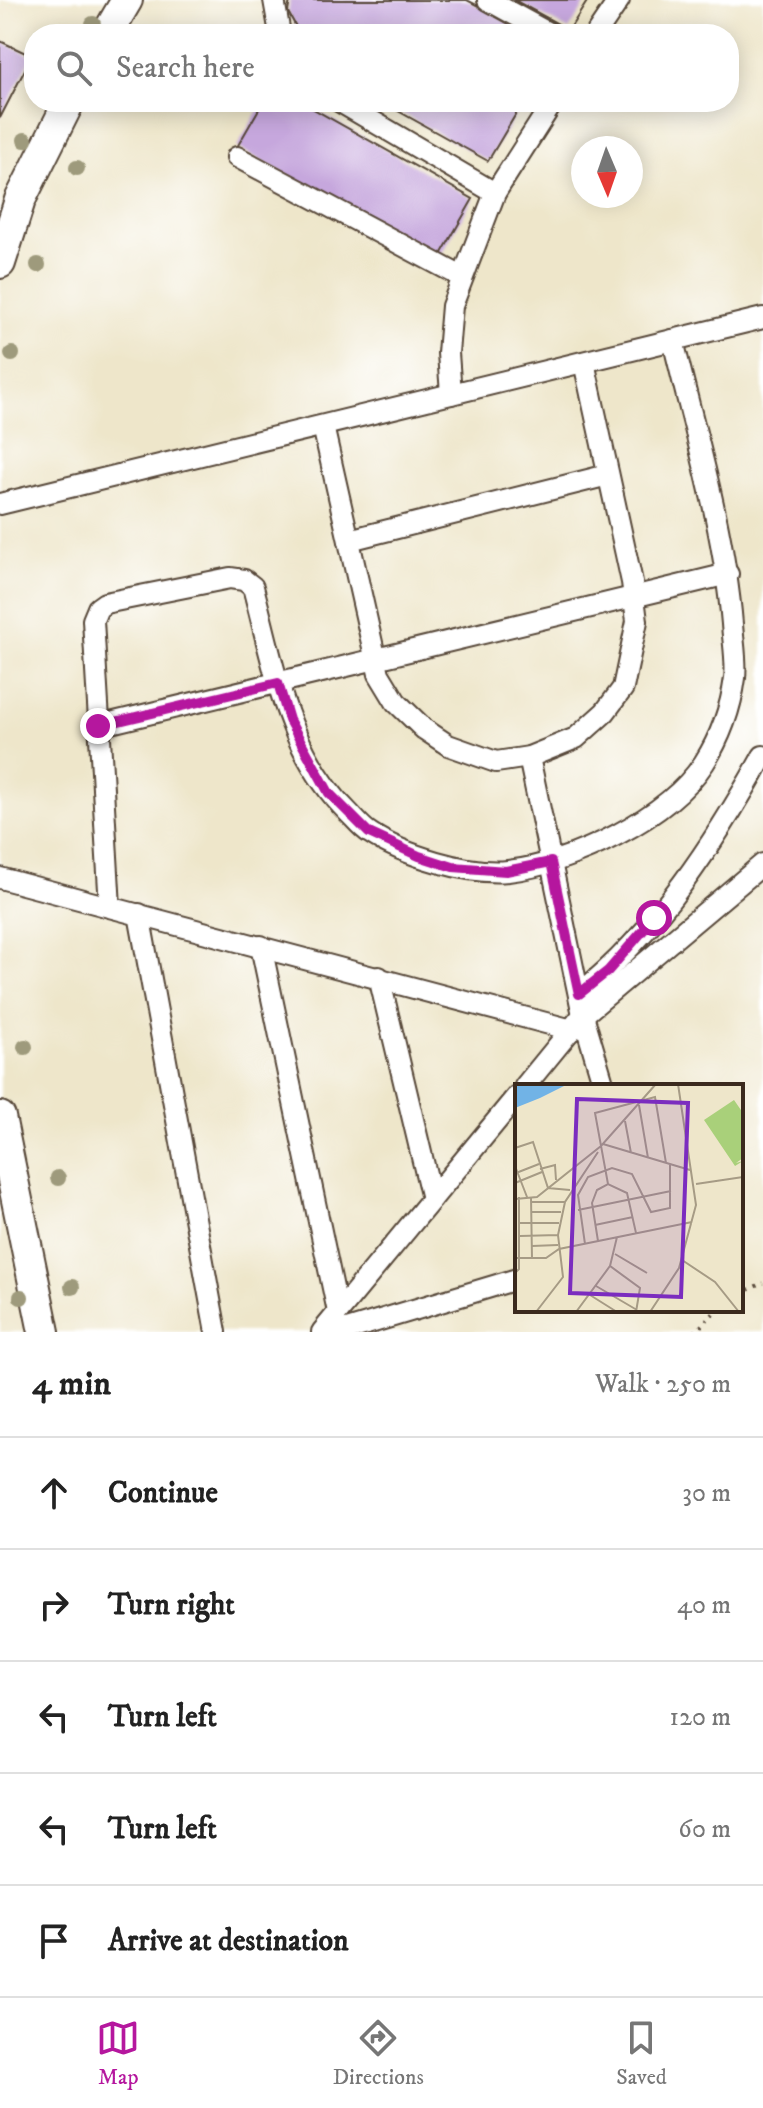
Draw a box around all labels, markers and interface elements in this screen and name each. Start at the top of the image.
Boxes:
search box [24,24,739,112]
icon: search [52,46,96,90]
text: Search here [116,50,255,87]
north arrow [571,136,643,208]
route end [80,708,116,744]
route start [636,900,672,936]
inset map [515,1084,743,1312]
text: 4 min [32,1363,111,1405]
text: Walk · 250 m [595,1368,731,1401]
icon: ahead [32,1471,76,1515]
text: Continue [108,1475,218,1512]
text: 30 m [682,1477,731,1510]
icon: right [32,1583,76,1627]
text: Turn right [108,1587,235,1624]
text: 40 m [677,1589,731,1622]
icon: left [32,1695,76,1739]
text: Turn left [108,1699,217,1736]
text: 120 m [670,1701,731,1734]
icon: left [32,1807,76,1851]
text: Turn left [108,1811,217,1848]
text: 60 m [678,1813,731,1846]
icon: arrive [32,1919,76,1963]
text: Arrive at destination [108,1923,349,1960]
tab: Map [96,2016,140,2091]
tab: Directions [333,2016,424,2091]
tab: Saved [616,2016,667,2091]

